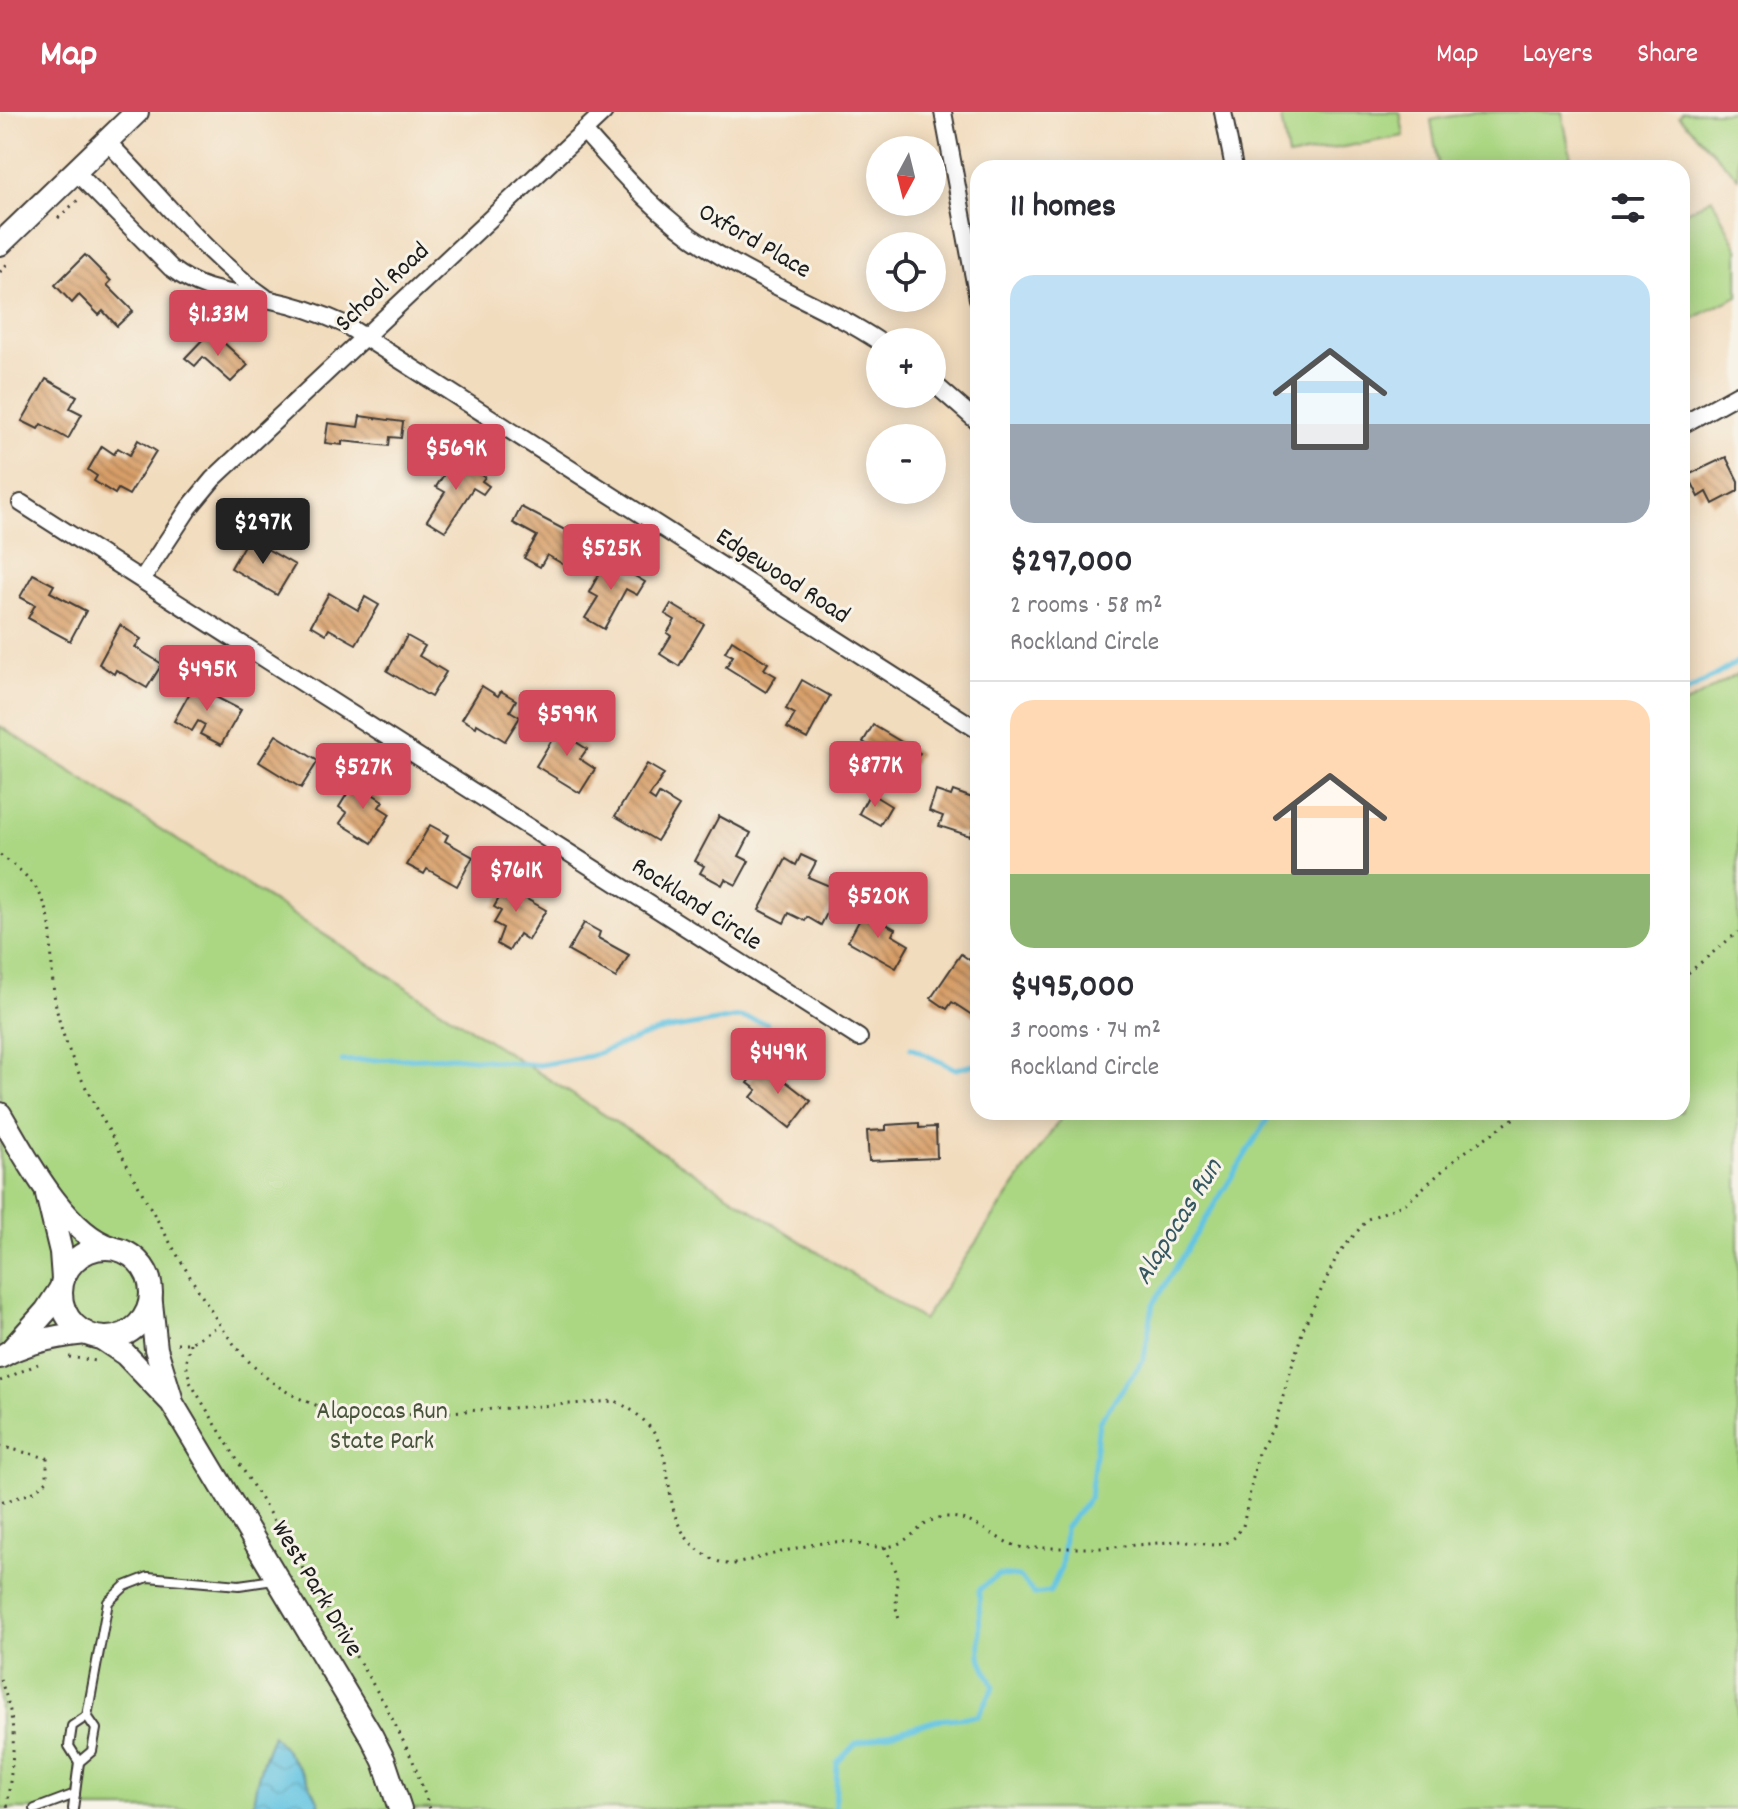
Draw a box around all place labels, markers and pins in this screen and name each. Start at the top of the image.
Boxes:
pin: $1.33M [153,290,283,358]
pin: $569K [400,424,512,492]
pin: $297K [207,498,319,566]
pin: $525K [555,524,667,592]
pin: $495K [151,645,263,713]
pin: $599K [511,690,623,758]
pin: $877K [819,741,931,809]
pin: $527K [307,743,419,811]
pin: $761K [460,846,572,914]
pin: $520K [822,872,934,940]
pin: $449K [722,1028,834,1096]

